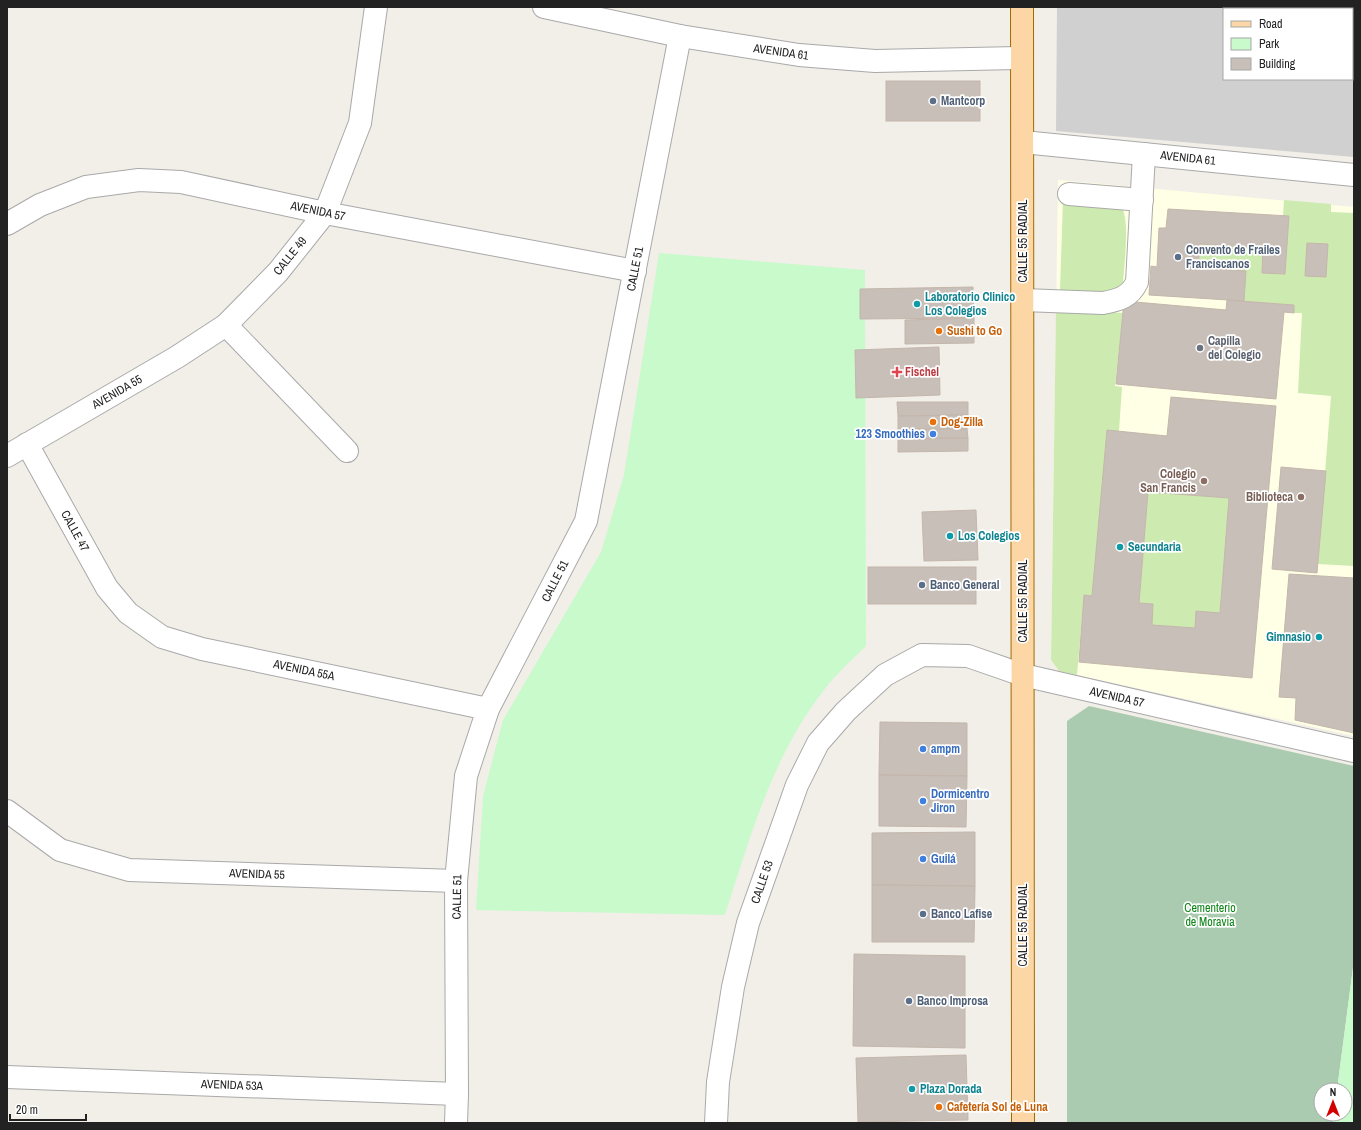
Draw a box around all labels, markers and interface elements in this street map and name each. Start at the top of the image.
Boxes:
legend [1223,8,1353,80]
text: Road [1259,16,1283,32]
text: Park [1259,36,1279,52]
street label: AVENIDA 61 [751,40,810,64]
text: Building [1259,56,1296,72]
place label: Mantcorp [941,93,985,109]
marker: Mantcorp [928,96,938,106]
street label: AVENIDA 61 [1159,147,1217,169]
street label: AVENIDA 57 [288,197,347,225]
street label: CALLE 55 RADIAL [1015,199,1031,283]
street label: CALLE 49 [270,234,310,278]
place label: Convento de Frailes Franciscanos [1186,242,1281,272]
street label: CALLE 51 [623,245,647,293]
marker: Convento de Frailes Franciscanos [1173,252,1183,262]
place label: Laboratorio Clinico Los Colegios [925,289,1015,319]
marker: Laboratorio Clinico Los Colegios [912,299,922,309]
place label: Sushi to Go [947,323,1002,339]
marker: Sushi to Go [934,326,944,336]
place label: Capilla del Colegio [1208,333,1261,363]
marker: Capilla del Colegio [1195,343,1205,353]
place label: Fischel [905,364,939,380]
marker: Fischel [892,367,902,377]
street label: AVENIDA 55 [88,371,146,413]
place label: Dog-Zilla [941,414,984,430]
marker: Dog-Zilla [928,417,938,427]
place label: 123 Smoothies [856,426,926,442]
marker: 123 Smoothies [928,429,938,439]
place label: Colegio San Francis [1140,466,1197,496]
marker: Colegio San Francis [1199,476,1209,486]
place label: Biblioteca [1246,489,1294,505]
marker: Biblioteca [1296,492,1306,502]
street label: CALLE 47 [57,508,93,555]
place label: Los Colegios [958,528,1020,544]
marker: Los Colegios [945,531,955,541]
place label: Secundaria [1128,539,1182,555]
marker: Secundaria [1115,542,1125,552]
street label: CALLE 51 [538,557,573,605]
street label: CALLE 55 RADIAL [1015,559,1031,643]
place label: Banco General [930,577,1000,593]
marker: Banco General [917,580,927,590]
place label: Gimnasio [1266,629,1311,645]
marker: Gimnasio [1314,632,1324,642]
street label: AVENIDA 55A [271,656,337,684]
street label: AVENIDA 57 [1087,683,1146,711]
place label: ampm [931,741,960,757]
marker: ampm [918,744,928,754]
place label: Dormicentro Jiron [931,786,990,816]
marker: Dormicentro Jiron [918,796,928,806]
place label: Guilá [931,851,956,867]
marker: Guilá [918,854,928,864]
street label: CALLE 53 [747,858,777,906]
street label: AVENIDA 55 [228,865,286,883]
street label: CALLE 51 [449,874,465,920]
street label: CALLE 55 RADIAL [1015,883,1031,967]
park label: Cementerio de Moravia [1184,900,1236,930]
place label: Banco Lafise [931,906,993,922]
marker: Banco Lafise [918,909,928,919]
place label: Banco Improsa [917,993,989,1009]
marker: Banco Improsa [904,996,914,1006]
street label: AVENIDA 53A [200,1076,264,1094]
place label: Plaza Dorada [920,1081,982,1097]
north arrow [1313,1082,1353,1122]
marker: Plaza Dorada [907,1084,917,1094]
text: N [1330,1085,1336,1099]
scale bar [10,1096,86,1122]
place label: Cafetería Sol de Luna [947,1099,1048,1115]
text: 20 m [16,1102,38,1118]
marker: Cafetería Sol de Luna [934,1102,944,1112]

